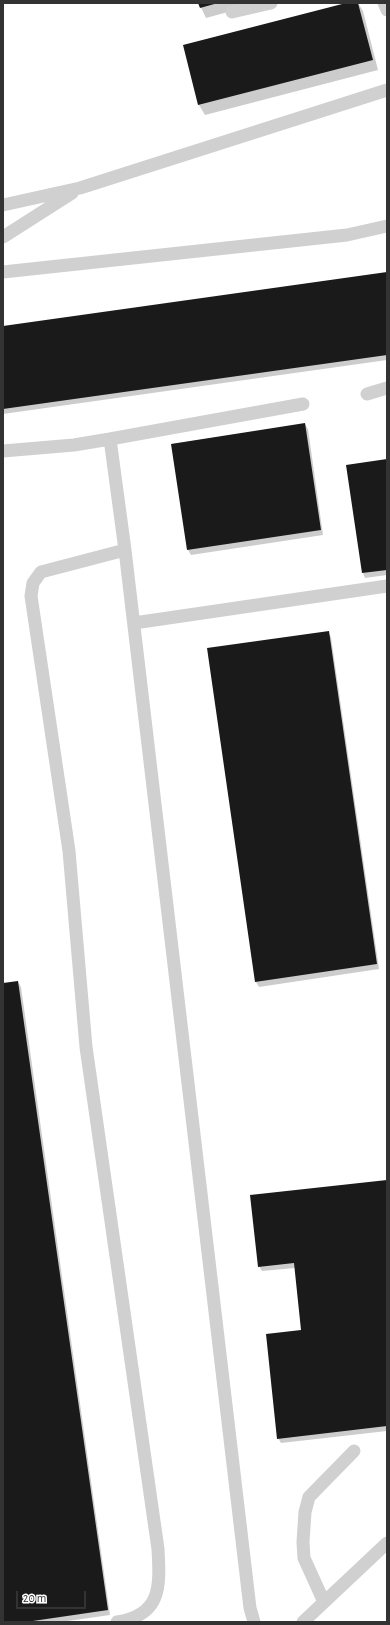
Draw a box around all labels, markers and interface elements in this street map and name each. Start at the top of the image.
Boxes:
scale bar [18,1583,88,1609]
text: 20 m [23,1592,46,1604]

